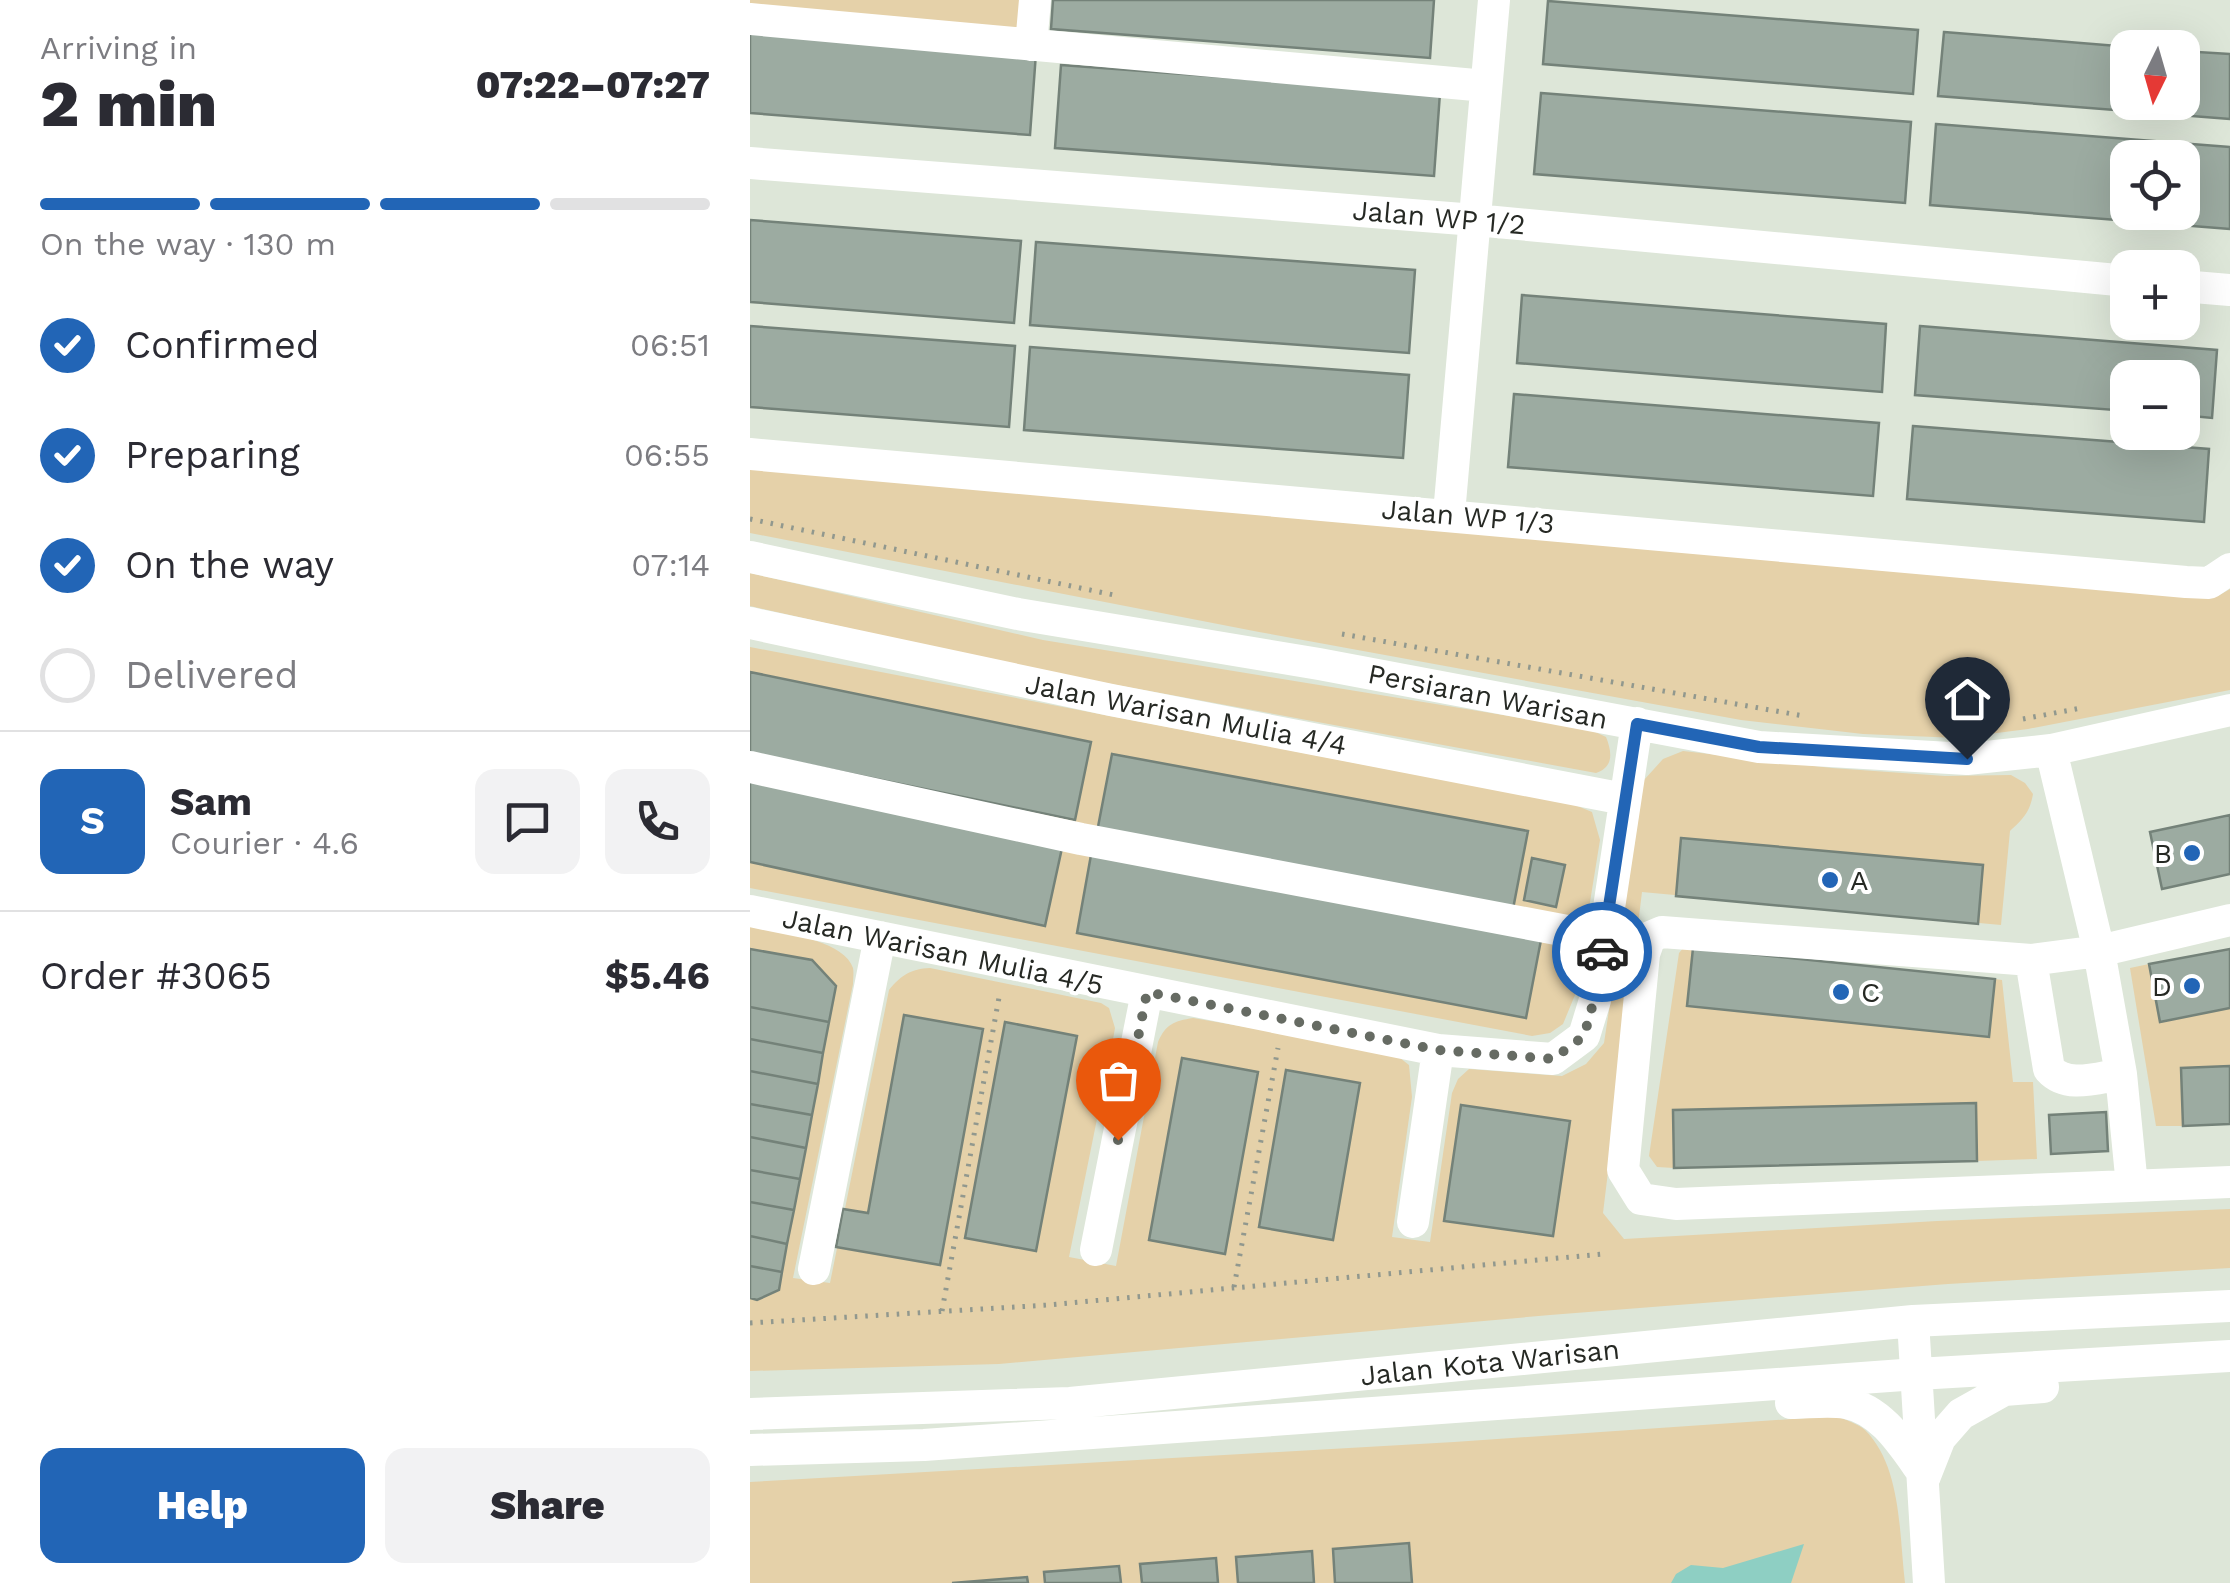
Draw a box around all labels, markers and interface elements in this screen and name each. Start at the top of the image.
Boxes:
text: Arriving in [40,29,197,67]
north arrow [2110,30,2200,120]
map controls [2110,30,2200,450]
text: 07:22–07:27 [476,63,710,107]
text: 2 min [40,66,217,142]
button: locate [2110,140,2200,230]
street label: Jalan WP 1/2 [1351,193,1527,242]
text: On the way · 130 m [40,225,336,263]
button: + [2110,250,2200,340]
icon: check [40,318,95,373]
text: Confirmed [125,323,320,367]
text: 06:51 [630,326,710,364]
button: − [2110,360,2200,450]
icon: check [40,428,95,483]
text: Preparing [125,433,300,477]
text: 06:55 [624,436,710,474]
street label: Jalan WP 1/3 [1380,492,1556,541]
icon: check [40,538,95,593]
text: On the way [125,543,334,587]
text: 07:14 [631,546,710,584]
text: Delivered [125,653,298,697]
street label: Persiaran Warisan [1365,657,1611,736]
pin [1925,657,2010,760]
street label: Jalan Warisan Mulia 4/4 [1022,667,1349,762]
icon: home [1940,672,1995,727]
button: chat [475,769,580,874]
button: phone [605,769,710,874]
text: Sam [170,780,252,824]
text: S [80,799,105,843]
text: Courier · 4.6 [170,824,359,862]
place label: B [2154,837,2172,870]
marker: B [2181,842,2203,864]
place label: A [1850,864,1868,897]
marker: A [1819,869,1841,891]
street label: Jalan Warisan Mulia 4/5 [779,901,1106,1002]
courier [1552,902,1652,1002]
icon: car [1575,925,1630,980]
text: Order #3065 [40,954,272,998]
text: $5.46 [605,954,710,998]
place label: D [2152,970,2172,1003]
marker: D [2181,975,2203,997]
place label: C [1861,976,1880,1009]
marker: C [1830,981,1852,1003]
pin [1076,1038,1161,1141]
icon: bag [1091,1053,1146,1108]
street label: Jalan Kota Warisan [1359,1332,1621,1393]
button: Help [40,1448,365,1563]
button: Share [385,1448,710,1563]

